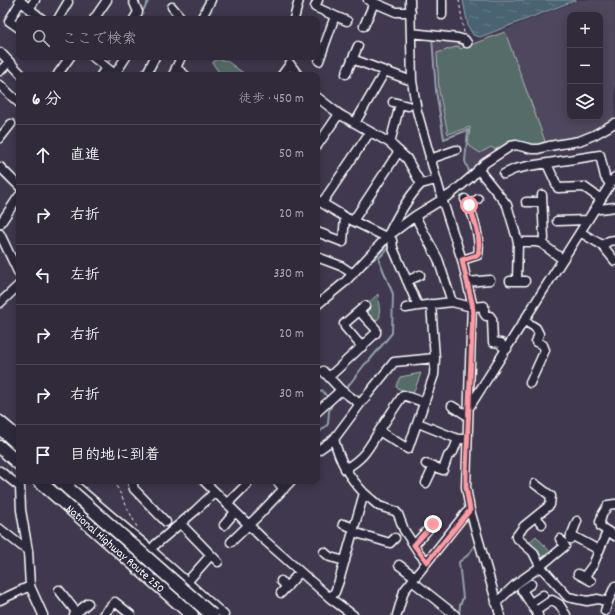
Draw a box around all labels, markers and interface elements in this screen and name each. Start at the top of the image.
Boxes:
map controls [567,12,603,120]
button: + [567,12,603,48]
search box [16,16,320,60]
icon: search [30,27,52,49]
text: ここで検索 [62,29,137,51]
button: − [567,48,603,84]
button: layers [567,84,603,120]
text: 6 分 [32,89,61,113]
text: 徒歩 · 450 m [239,90,304,109]
icon: ahead [32,144,54,166]
text: 直進 [70,145,100,167]
text: 50 m [279,145,304,164]
route start [460,196,478,214]
icon: right [32,204,54,226]
text: 右折 [70,205,100,227]
text: 20 m [279,205,304,224]
icon: left [32,264,54,286]
text: 左折 [70,265,100,287]
text: 330 m [273,265,304,284]
icon: right [32,324,54,346]
text: 右折 [70,325,100,347]
text: 20 m [279,325,304,344]
icon: right [32,384,54,406]
text: 右折 [70,385,100,407]
text: 30 m [279,385,304,404]
icon: arrive [32,444,54,466]
text: 目的地に到着 [70,445,160,467]
street label: National Highway Route 250 [61,501,168,597]
route end [424,515,442,533]

